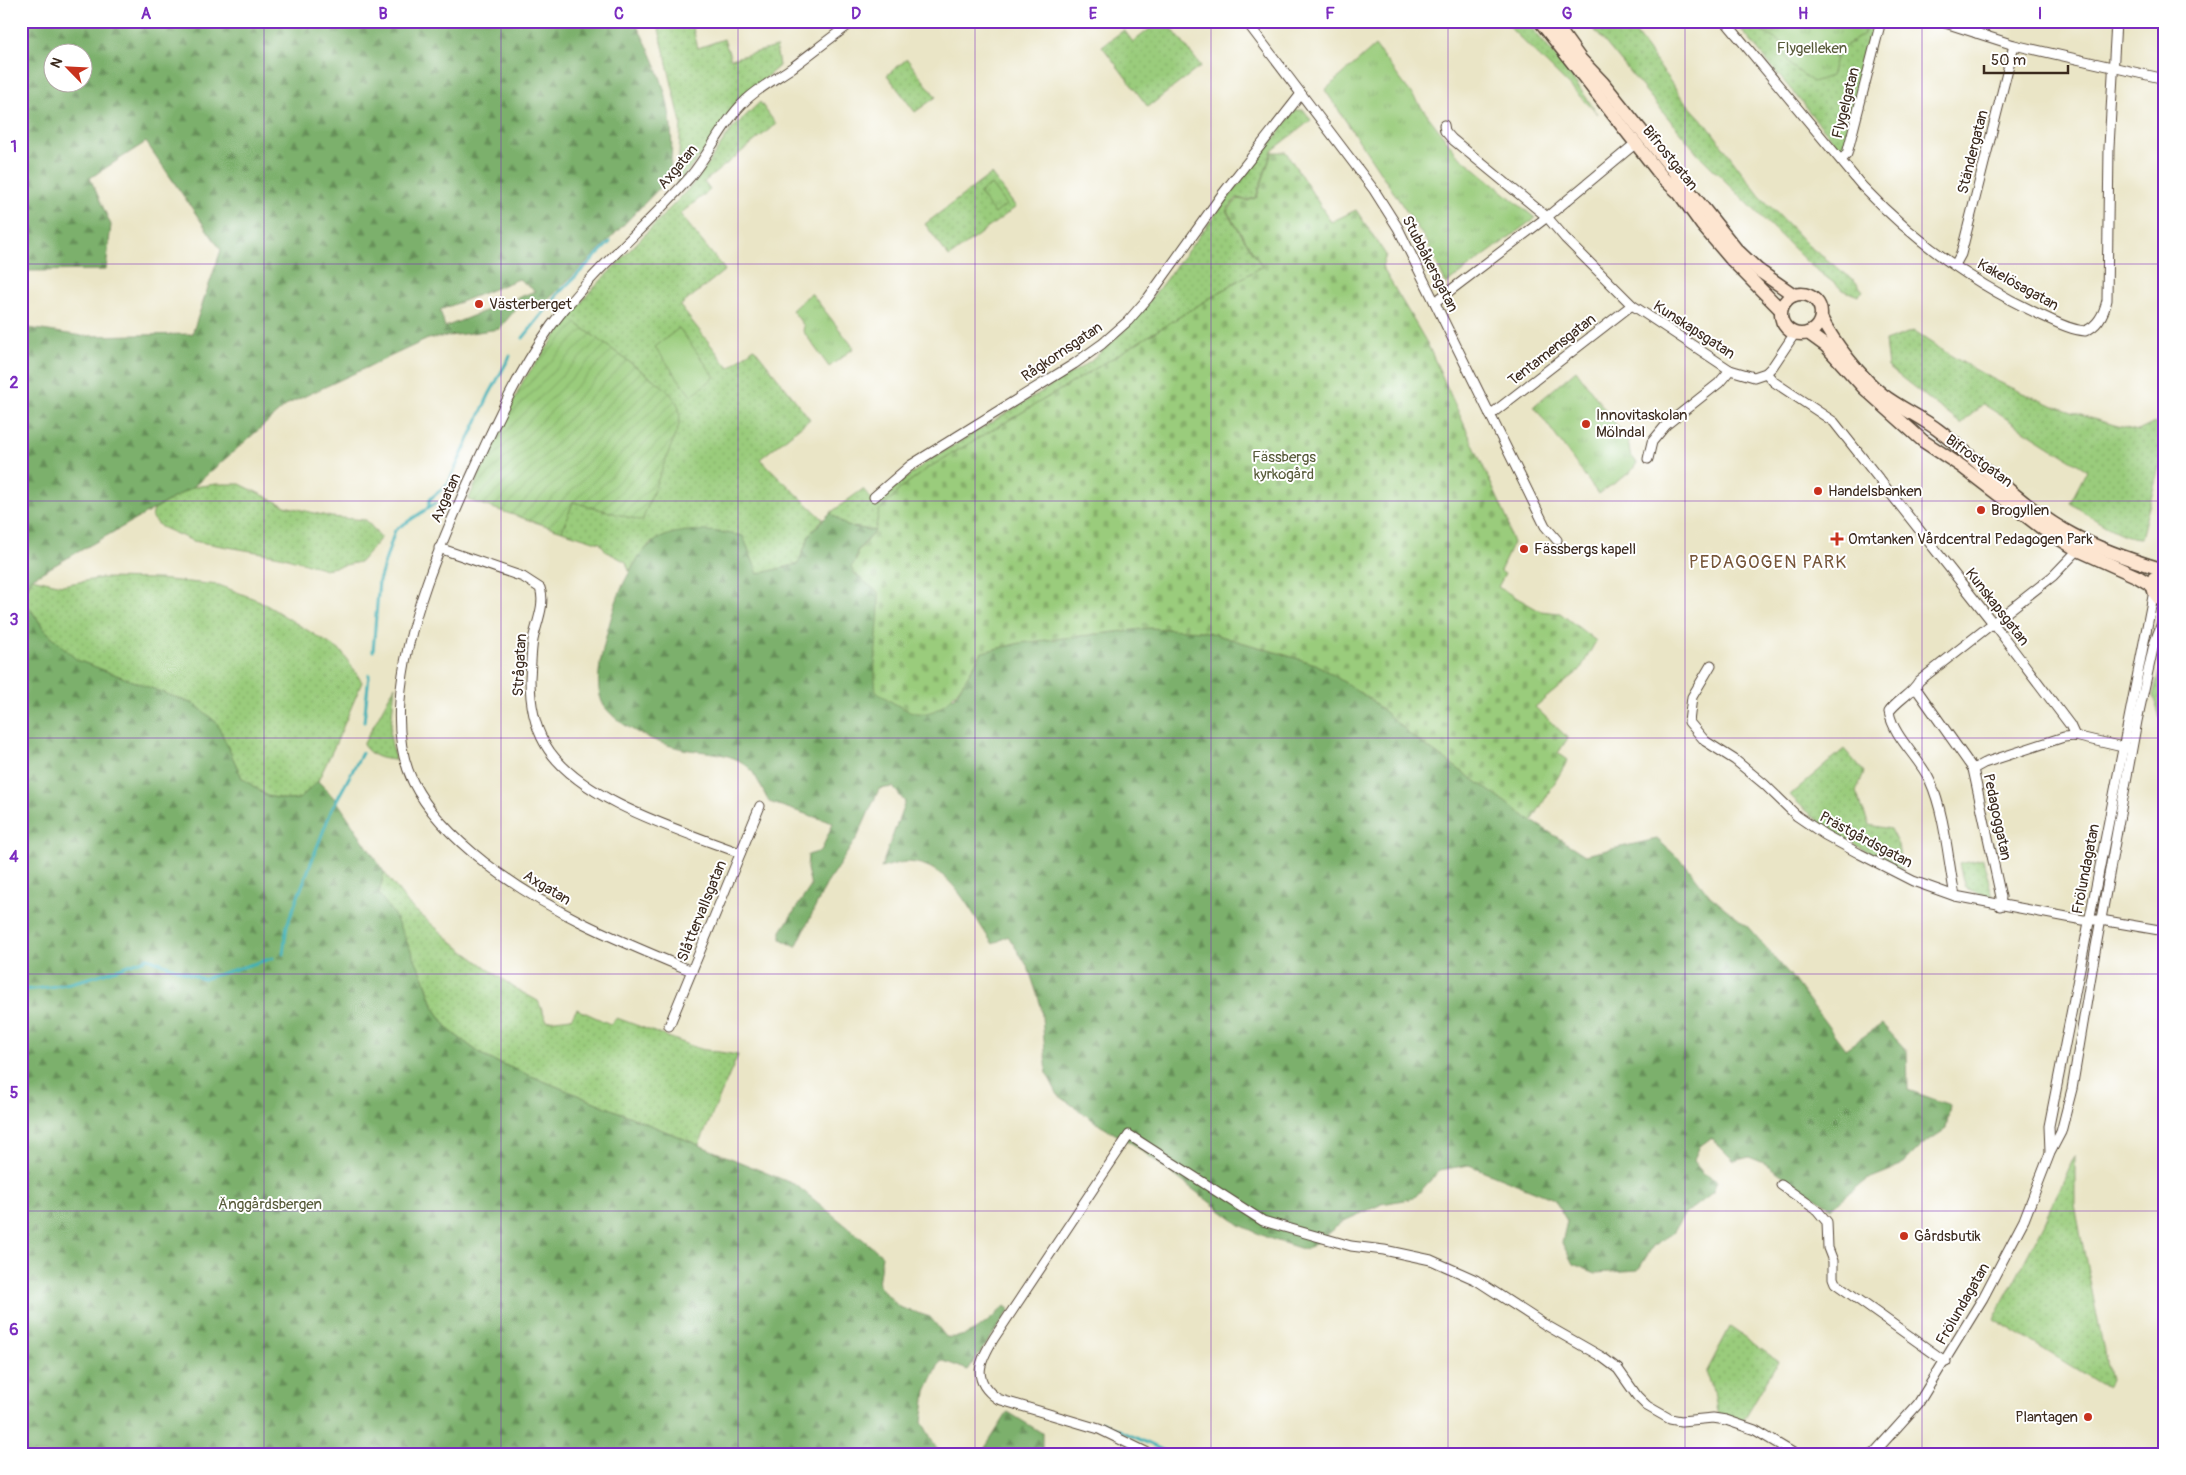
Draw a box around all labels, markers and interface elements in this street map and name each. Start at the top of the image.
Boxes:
text: A [141,4,152,24]
text: B [378,4,388,24]
text: C [614,4,624,24]
text: D [851,4,861,24]
text: E [1089,4,1098,24]
text: F [1325,4,1335,24]
text: G [1562,4,1573,24]
text: H [1798,4,1808,24]
text: I [2038,4,2042,24]
park label: Flygelleken [1777,39,1847,58]
north arrow [42,42,92,92]
scale bar [1984,42,2067,74]
text: 50 m [1991,51,2026,70]
text: N [47,55,66,71]
street label: Flygelgatan [1828,65,1864,141]
street label: Ständergatan [1953,108,1993,196]
street label: Bifrostgatan [1638,122,1702,194]
text: 1 [11,137,17,157]
street label: Axgatan [654,141,702,193]
street label: Stubbåkersgatan [1398,213,1462,315]
street label: Kakelösagatan [1974,255,2062,315]
place label: Västerberget [489,295,573,314]
street label: Kunskapsgatan [1650,297,1738,363]
marker: Västerberget [473,298,485,310]
street label: Tentamensgatan [1504,310,1600,390]
street label: Rågkornsgatan [1018,318,1106,386]
text: 2 [10,373,19,393]
place label: Innovitaskolan Mölndal [1596,406,1688,442]
marker: Innovitaskolan Mölndal [1580,418,1592,430]
street label: Bifrostgatan [1942,430,2016,492]
park label: Fässbergs kyrkogård [1252,448,1316,484]
street label: Axgatan [427,470,465,526]
place label: Handelsbanken [1828,482,1922,501]
marker: Handelsbanken [1812,485,1824,497]
place label: Brogyllen [1991,501,2049,520]
marker: Brogyllen [1975,504,1987,516]
place label: Omtanken Vårdcentral Pedagogen Park [1848,530,2093,549]
marker: Omtanken Vårdcentral Pedagogen Park [1830,532,1844,546]
place label: Fässbergs kapell [1534,540,1636,559]
marker: Fässbergs kapell [1518,543,1530,555]
district label: PEDAGOGEN PARK [1689,551,1847,574]
street label: Kunskapsgatan [1961,564,2033,650]
text: 3 [10,610,19,630]
street label: Strågatan [509,633,531,697]
street label: Pedagoggatan [1979,772,2015,862]
street label: Prästgårdsgatan [1816,807,1916,873]
street label: Frölundagatan [2068,822,2104,916]
text: 4 [9,847,19,867]
street label: Slåttervallsgatan [673,858,731,964]
street label: Axgatan [520,866,574,910]
text: 5 [10,1083,19,1103]
park label: Änggårdsbergen [218,1195,322,1214]
place label: Gårdsbutik [1914,1227,1981,1246]
marker: Gårdsbutik [1898,1230,1910,1242]
street label: Frölundagatan [1932,1260,1994,1348]
text: 6 [9,1320,19,1340]
place label: Plantagen [2015,1408,2078,1427]
marker: Plantagen [2082,1411,2094,1423]

